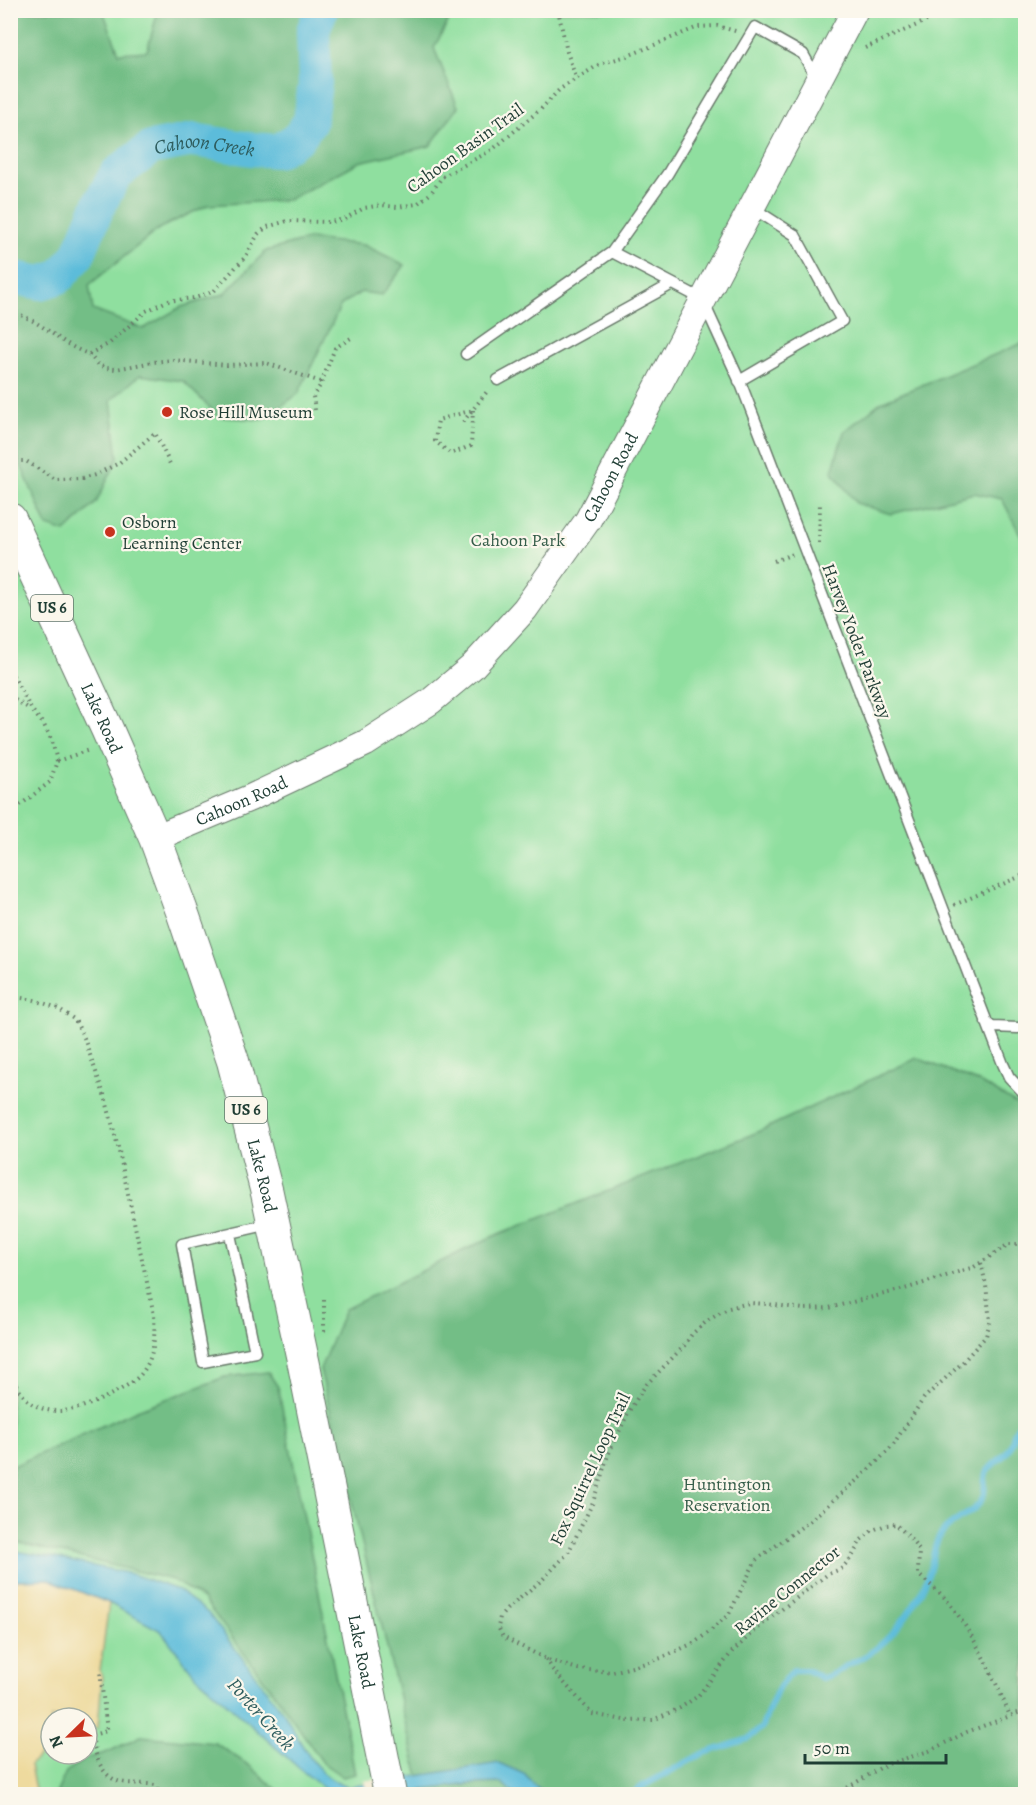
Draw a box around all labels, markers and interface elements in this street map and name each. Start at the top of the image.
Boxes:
street label: Cahoon Basin Trail [402,97,529,199]
water label: Cahoon Creek [152,127,257,163]
place label: Rose Hill Museum [179,400,313,424]
marker: Rose Hill Museum [160,405,174,419]
street label: Cahoon Road [577,428,644,526]
place label: Osborn Learning Center [122,510,242,555]
marker: Osborn Learning Center [103,525,117,539]
park label: Cahoon Park [471,528,565,552]
street label: Harvey Yoder Parkway [816,560,898,723]
road number: US 6 [31,595,73,621]
street label: Lake Road [75,679,128,757]
street label: Cahoon Road [192,770,292,832]
road number: US 6 [225,1097,267,1123]
street label: Lake Road [242,1136,283,1215]
street label: Fox Squirrel Loop Trail [544,1388,636,1549]
park label: Huntington Reservation [683,1472,771,1517]
street label: Ravine Connector [729,1540,845,1640]
street label: Lake Road [342,1612,381,1691]
water label: Porter Creek [221,1672,301,1756]
north arrow [39,1706,99,1766]
scale bar [805,1727,946,1765]
text: N [44,1732,69,1751]
text: 50 m [814,1736,850,1760]

